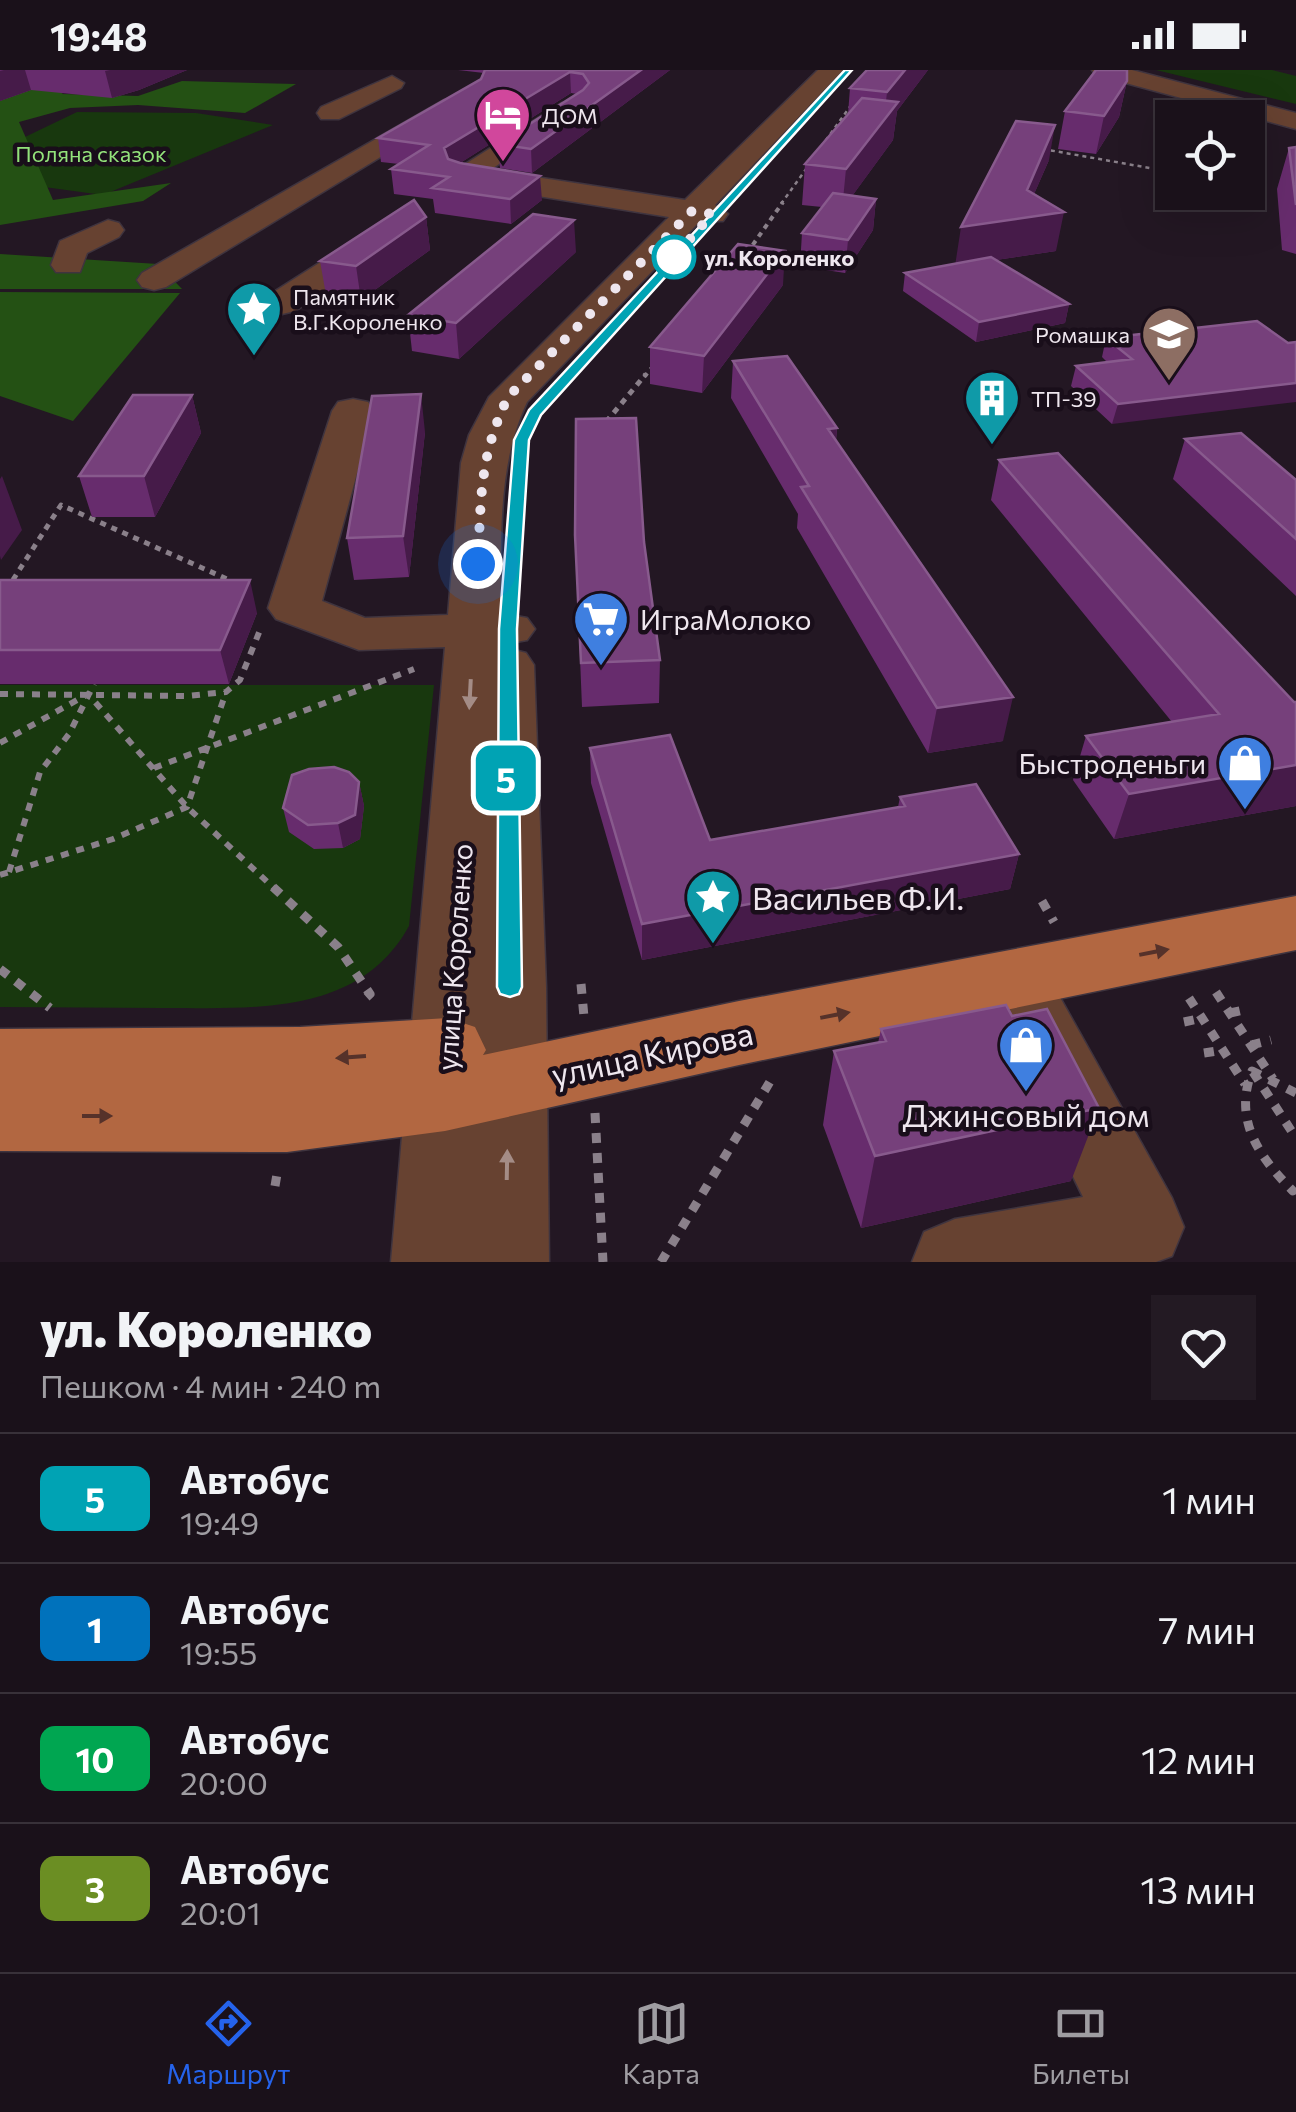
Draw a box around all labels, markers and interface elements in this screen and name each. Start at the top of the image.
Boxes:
text: 19:48 [50,12,148,59]
hotel icon: ДОМ [473,85,533,164]
map controls [1155,100,1265,210]
button: locate [1155,100,1265,210]
place label: ДОМ [542,102,598,129]
park label: Поляна сказок [15,140,167,167]
marker: ул. Короленко [653,236,695,278]
place label: ул. Короленко [704,244,854,271]
place icon: Памятник В.Г.Короленко [224,279,284,358]
place label: Памятник В.Г.Короленко [293,283,443,335]
school or university icon: Ромашка [1139,304,1199,383]
place label: Ромашка [1035,321,1130,348]
building icon: ТП-39 [962,368,1022,447]
place label: ТП-39 [1031,385,1097,412]
your location [453,539,503,589]
supermarket icon: ИграМолоко [571,589,631,668]
place label: ИграМолоко [640,602,812,636]
one-way arrow [462,679,478,711]
shop icon: Быстроденьги [1215,733,1275,812]
line badge: 5 [474,746,538,810]
place label: Быстроденьги [1018,746,1206,780]
text: 5 [496,757,516,800]
street label: улица Короленко [429,842,479,1072]
place icon: Васильев Ф.И. [683,867,743,946]
place label: Васильев Ф.И. [752,877,964,917]
one-way arrow [1139,943,1170,959]
one-way arrow [820,1006,851,1022]
street label: улица Кирова [548,1012,756,1094]
shop icon: Джинсовый дом [996,1015,1056,1094]
one-way arrow [334,1049,366,1065]
place label: Джинсовый дом [902,1094,1150,1134]
one-way arrow [82,1108,114,1124]
one-way arrow [500,1148,516,1180]
button: heart [1151,1295,1256,1400]
text: ул. Короленко [40,1298,372,1357]
text: Пешком · 4 мин · 240 m [40,1365,381,1405]
text: Автобус [180,1455,330,1502]
text: 1 мин [1162,1475,1256,1522]
text: 5 [85,1477,105,1520]
text: 19:49 [180,1502,259,1542]
text: Автобус [180,1585,330,1632]
text: 7 мин [1158,1605,1256,1652]
text: 1 [87,1607,103,1650]
text: 19:55 [180,1632,257,1672]
text: Автобус [180,1715,330,1762]
text: 12 мин [1141,1735,1256,1782]
text: 10 [75,1737,115,1780]
text: 20:00 [180,1762,268,1802]
text: Автобус [180,1845,330,1892]
text: 13 мин [1140,1865,1256,1912]
text: 3 [85,1867,105,1910]
text: 20:01 [180,1892,261,1932]
tab: Маршрут [166,1996,290,2090]
tab: Карта [623,1996,700,2090]
tab: Билеты [1032,1996,1130,2090]

